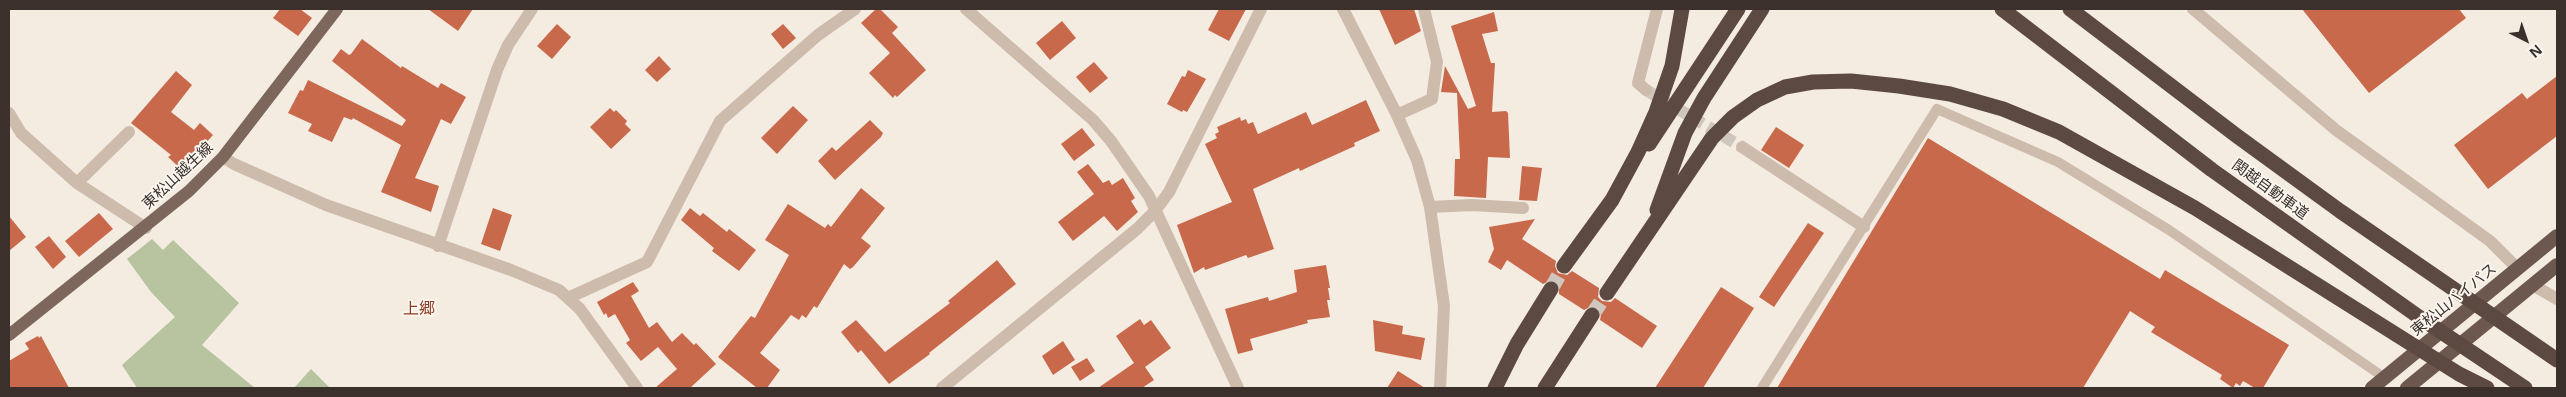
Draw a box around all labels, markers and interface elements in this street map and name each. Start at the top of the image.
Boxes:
north arrow [2501,15,2551,65]
text: N [2526,41,2547,63]
street label: 東松山越生線 [139,139,217,213]
street label: 関越自動車道 [2228,156,2312,224]
street label: 東松山バイパス [2408,260,2500,340]
district label: 上郷 [403,299,435,319]

